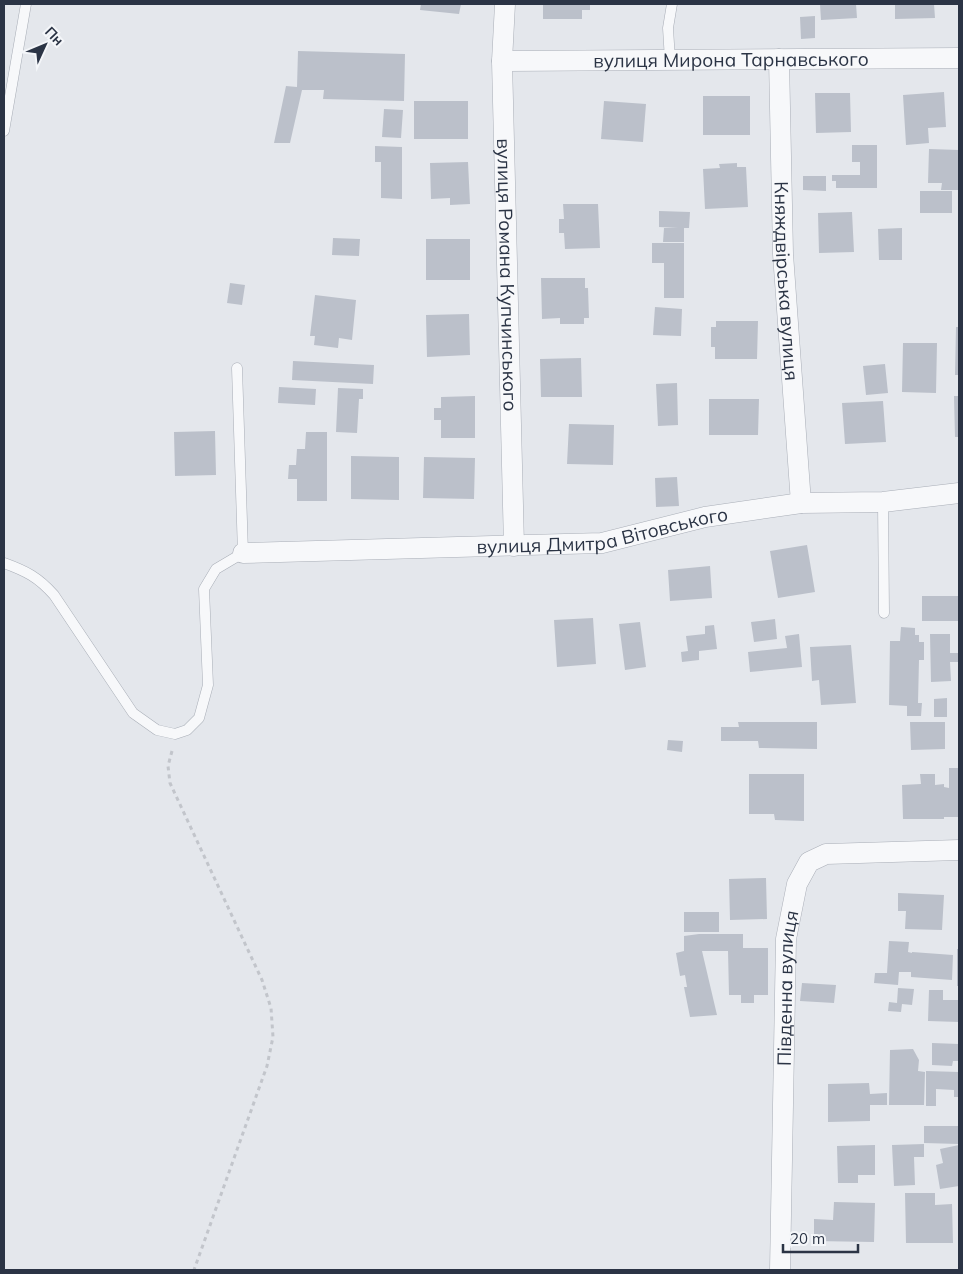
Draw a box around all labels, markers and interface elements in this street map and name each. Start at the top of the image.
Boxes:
north arrow [20,20,70,70]
text: Пн [41,23,68,49]
street label: вулиця Мирона Тарнавського [593,47,869,72]
street label: вулиця Романа Купчинського [492,138,523,412]
street label: Княждвірська вулиця [770,181,804,381]
street label: вулиця Дмитра Вітовського [476,502,729,558]
street label: Південна вулиця [772,908,803,1066]
scale bar [783,1222,858,1254]
text: 20 m [790,1229,825,1248]

